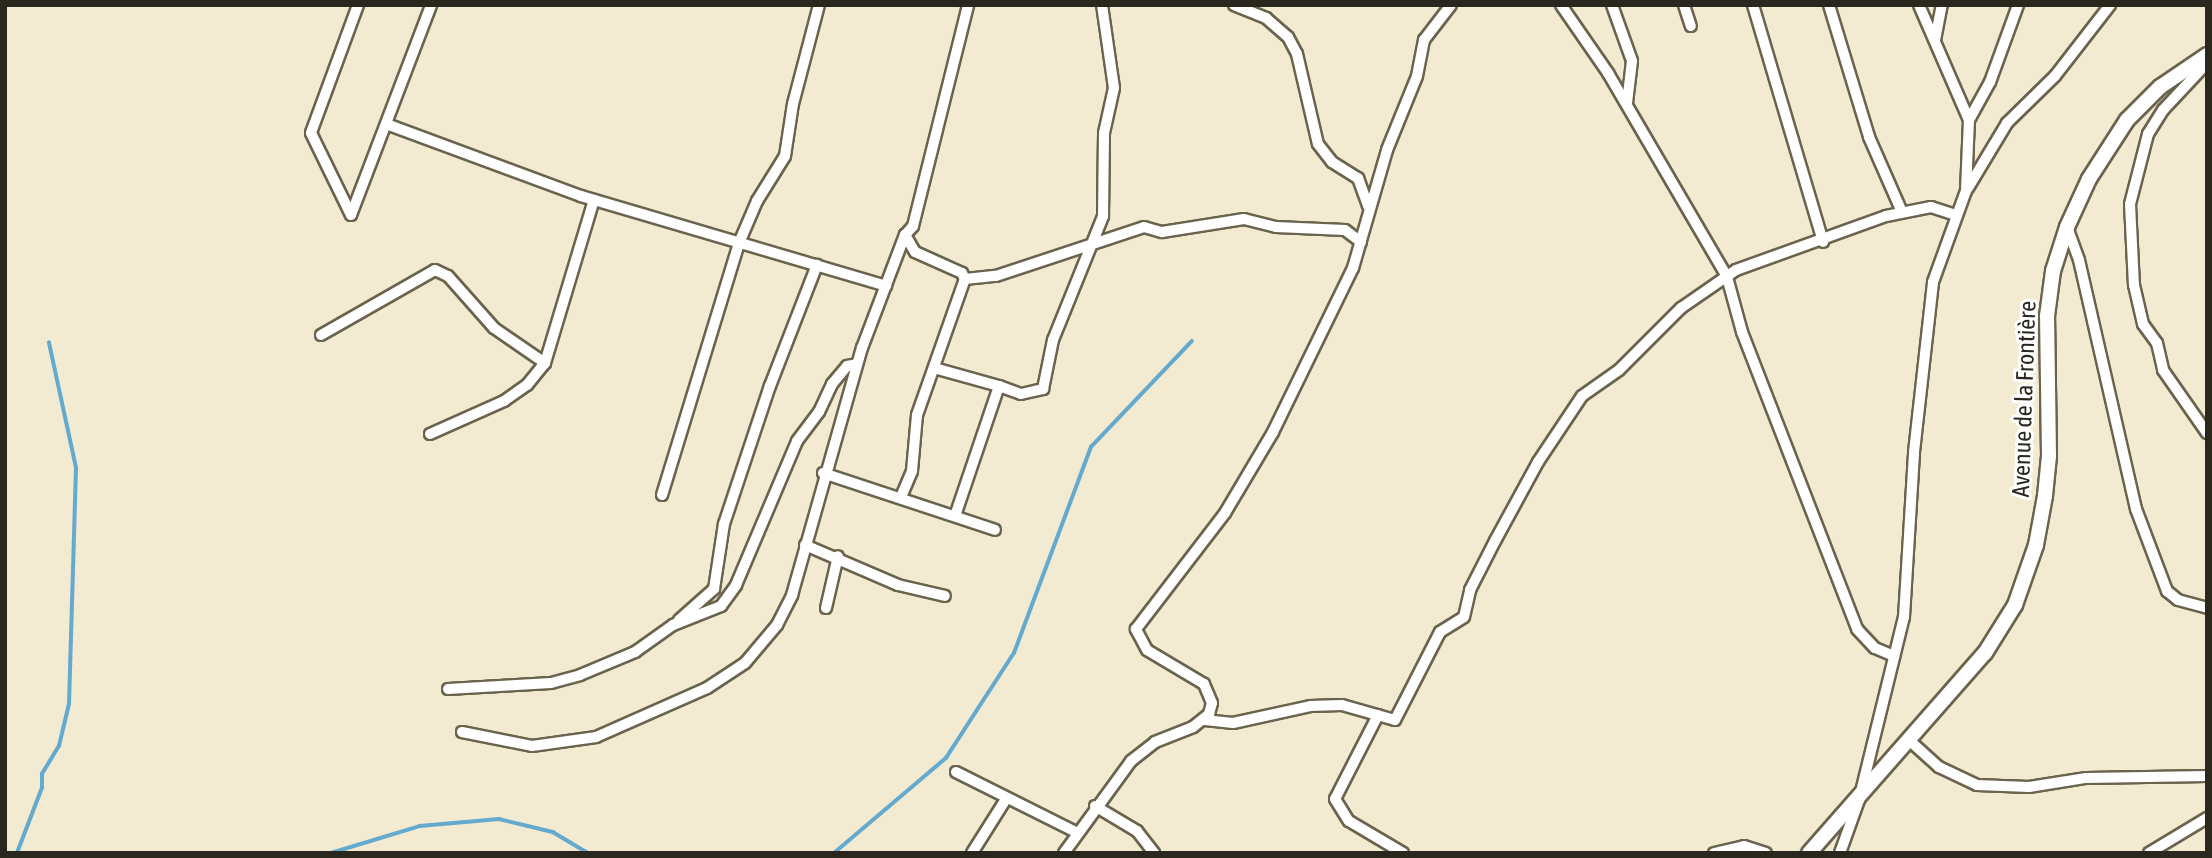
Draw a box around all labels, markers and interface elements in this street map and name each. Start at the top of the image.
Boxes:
street label: Avenue de la Frontière [2006,300,2042,498]

